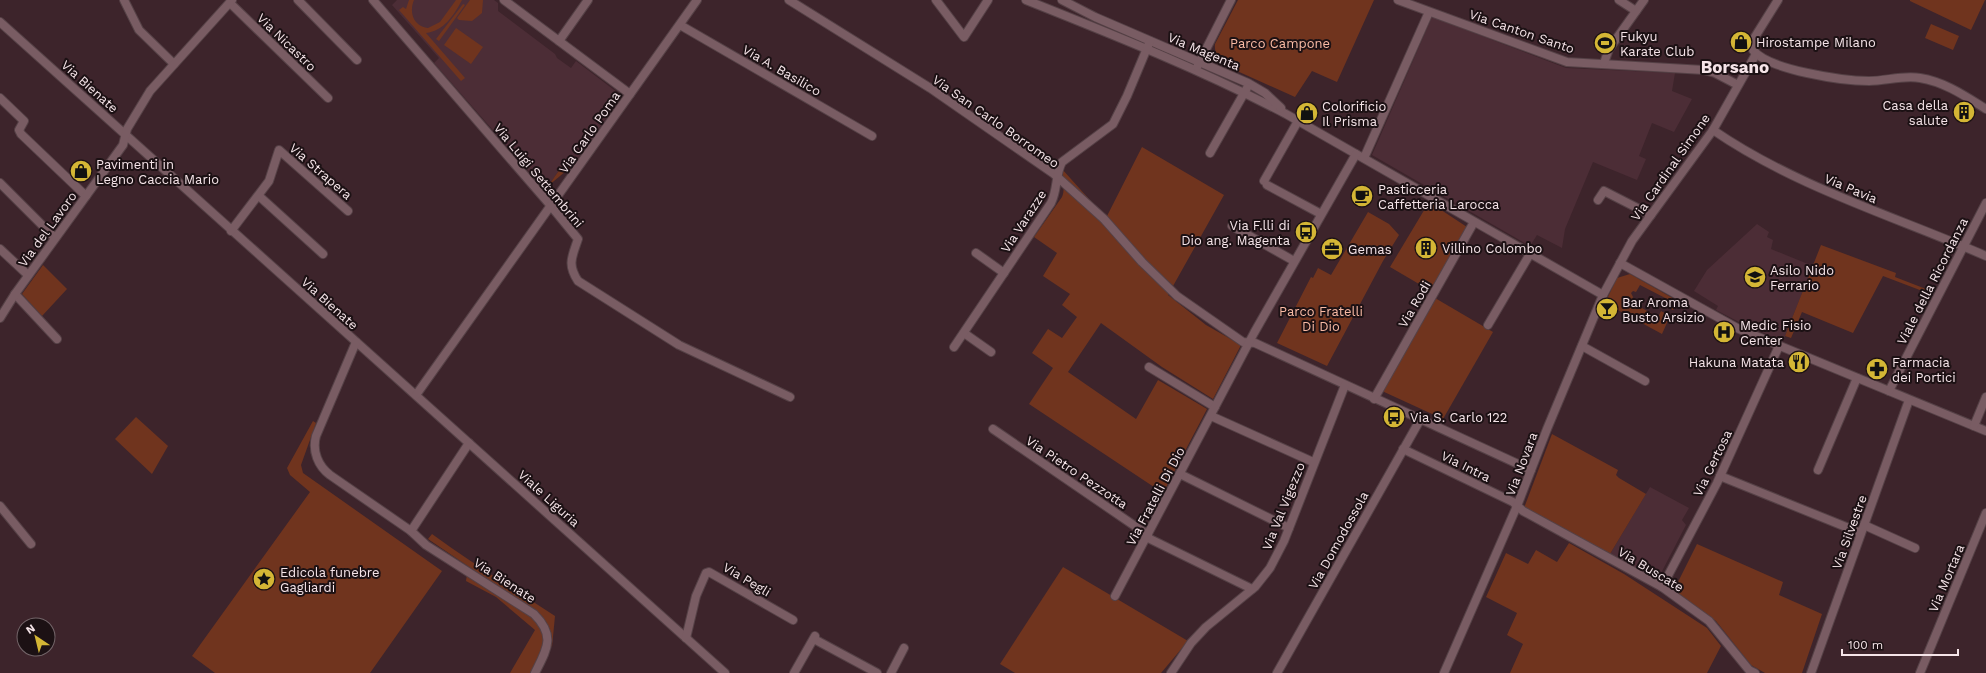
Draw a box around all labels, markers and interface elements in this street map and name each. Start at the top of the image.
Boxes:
street label: Via Canton Santo [1467,6,1577,57]
street label: Via Nicastro [254,10,319,74]
place label: Fukyu Karate Club [1620,29,1694,59]
shop icon: Hirostampe Milano [1728,29,1754,55]
street label: Via Magenta [1165,30,1243,74]
sports icon: Fukyu Karate Club [1592,30,1618,56]
place label: Hirostampe Milano [1756,35,1876,50]
park label: Parco Campone [1230,36,1330,51]
street label: Via A. Basilico [740,42,824,99]
street label: Via Bienate [58,57,121,116]
district label: Borsano [1701,57,1769,77]
street label: Via San Carlo Borromeo [929,72,1062,171]
street label: Via Carlo Poma [556,88,624,176]
place label: Casa della salute [1882,98,1949,128]
place label: Colorificio Il Prisma [1322,99,1387,129]
building icon: Casa della salute [1951,99,1977,125]
shop icon: Colorificio Il Prisma [1294,100,1320,126]
street label: Via Cardinal Simone [1628,111,1713,224]
street label: Via Luigi Settembrini [491,120,587,230]
street label: Via Strapera [286,140,355,203]
place label: Pavimenti in Legno Caccia Mario [96,157,219,187]
shop icon: Pavimenti in Legno Caccia Mario [68,158,94,184]
street label: Via Pavia [1822,171,1880,207]
place label: Pasticceria Caffetteria Larocca [1378,182,1500,212]
cafe icon: Pasticceria Caffetteria Larocca [1349,183,1375,209]
street label: Via Varazze [998,187,1049,255]
street label: Via del Lavoro [15,189,80,270]
street label: Viale della Ricordanza [1894,215,1971,347]
place label: Via F.lli di Dio ang. Magenta [1181,218,1291,248]
bus stop icon: Via F.lli di Dio ang. Magenta [1293,219,1319,245]
building icon: Villino Colombo [1413,235,1439,261]
office icon: Gemas [1319,236,1345,262]
place label: Villino Colombo [1442,241,1543,256]
place label: Gemas [1348,242,1392,257]
place label: Asilo Nido Ferrario [1770,263,1834,293]
school or university icon: Asilo Nido Ferrario [1742,264,1768,290]
street label: Via Bienate [298,274,361,333]
street label: Via Rodi [1395,278,1434,330]
place label: Bar Aroma Busto Arsizio [1622,295,1705,325]
bar icon: Bar Aroma Busto Arsizio [1594,296,1620,322]
park label: Parco Fratelli Di Dio [1279,304,1363,334]
place label: Medic Fisio Center [1740,318,1812,348]
hospital icon: Medic Fisio Center [1711,319,1737,345]
restaurant icon: Hakuna Matata [1786,349,1812,375]
place label: Hakuna Matata [1689,355,1785,370]
place label: Farmacia dei Portici [1892,355,1956,385]
pharmacy icon: Farmacia dei Portici [1864,356,1890,382]
bus stop icon: Via S. Carlo 122 [1381,404,1407,430]
place label: Via S. Carlo 122 [1410,410,1507,425]
street label: Via Certosa [1690,427,1735,499]
street label: Via Novara [1502,430,1541,498]
street label: Via Pietro Pezzotta [1023,433,1131,512]
street label: Via Fratelli Di Dio [1123,444,1188,548]
street label: Via Intra [1439,448,1493,485]
street label: Via Val Vigezzo [1259,460,1308,552]
street label: Viale Liguria [515,467,583,530]
street label: Via Domodossola [1305,488,1372,592]
street label: Via Silvestre [1829,493,1870,571]
street label: Via Mortara [1925,541,1968,614]
street label: Via Buscate [1615,544,1686,595]
street label: Via Bienate [471,555,539,606]
street label: Via Pegli [720,559,773,600]
place label: Edicola funebre Gagliardi [280,565,379,595]
place icon: Edicola funebre Gagliardi [251,566,277,592]
north arrow [16,617,56,657]
text: N [23,622,38,637]
scale bar [1842,631,1958,657]
text: 100 m [1848,638,1883,652]

